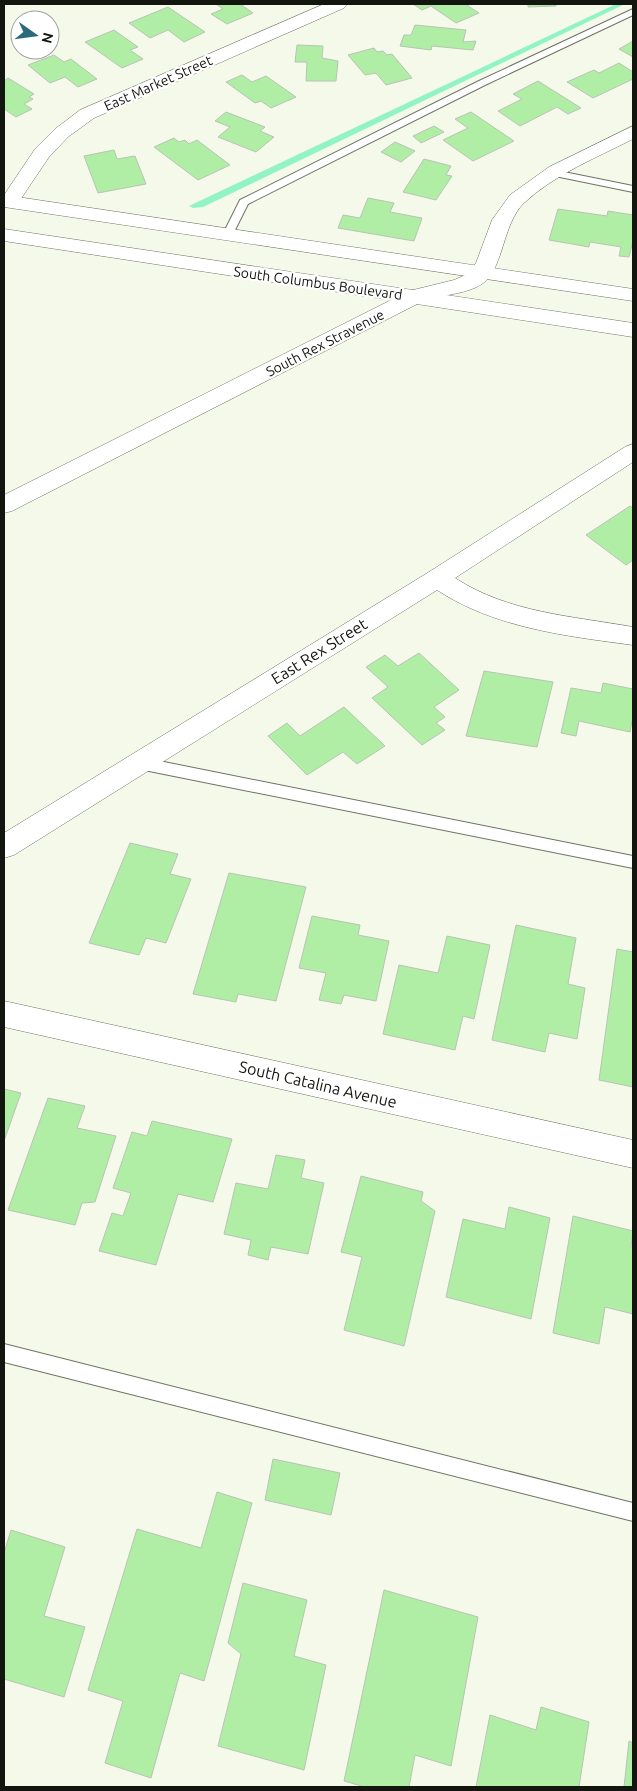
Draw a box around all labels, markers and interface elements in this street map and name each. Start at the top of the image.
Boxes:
north arrow [10,10,60,60]
text: N [39,31,57,45]
street label: East Market Street [101,52,215,114]
street label: South Columbus Boulevard [233,263,403,303]
street label: South Rex Stravenue [263,306,387,380]
street label: East Rex Street [268,614,371,688]
street label: South Catalina Avenue [237,1057,399,1111]

